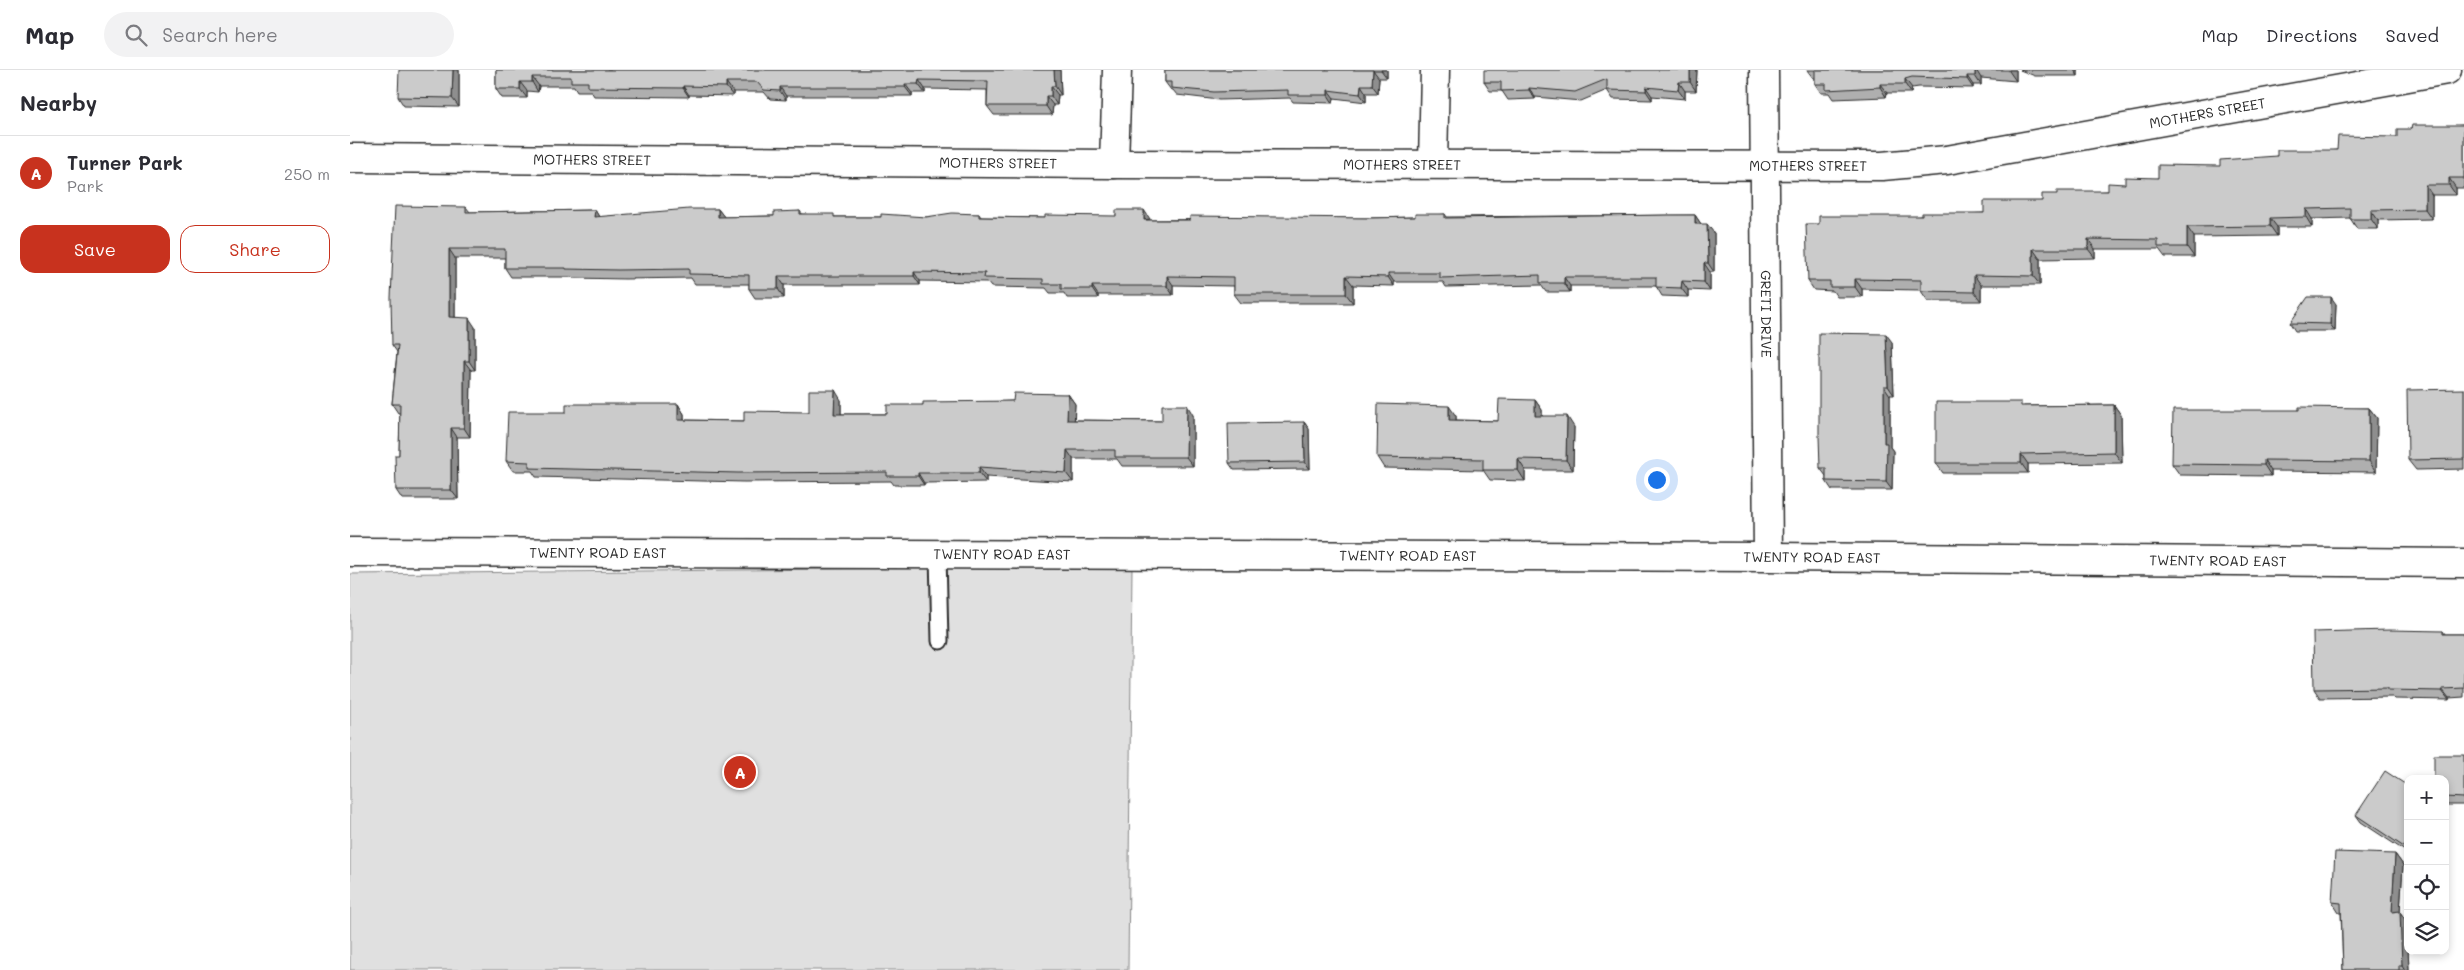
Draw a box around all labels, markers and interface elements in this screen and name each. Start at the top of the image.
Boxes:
search box [104,12,454,57]
text: Map [25,19,74,50]
icon: search [122,21,150,49]
text: Search here [162,22,278,47]
text: Map [2201,23,2238,47]
text: Directions [2266,23,2358,47]
text: Saved [2386,23,2439,47]
text: Nearby [20,89,97,116]
street label: MOTHERS STREET [2148,93,2267,132]
street label: MOTHERS STREET [533,149,651,169]
text: Turner Park [67,150,183,175]
street label: MOTHERS STREET [939,153,1057,173]
street label: MOTHERS STREET [1343,155,1461,174]
street label: MOTHERS STREET [1749,156,1867,175]
text: A [30,163,42,184]
text: 250 m [284,163,330,184]
text: Park [67,175,103,196]
button: Save [20,225,170,273]
button: Share [180,225,330,273]
street label: GRETI DRIVE [1757,270,1776,358]
your location [1644,467,1670,493]
street label: TWENTY ROAD EAST [529,543,667,562]
street label: TWENTY ROAD EAST [933,544,1071,564]
street label: TWENTY ROAD EAST [1339,545,1477,565]
street label: TWENTY ROAD EAST [1743,547,1881,567]
street label: TWENTY ROAD EAST [2149,550,2287,570]
pin: A [724,753,756,791]
map controls [2404,775,2449,955]
button: + [2404,775,2449,820]
button: − [2404,820,2449,865]
button: locate [2404,865,2449,910]
button: layers [2404,910,2449,955]

